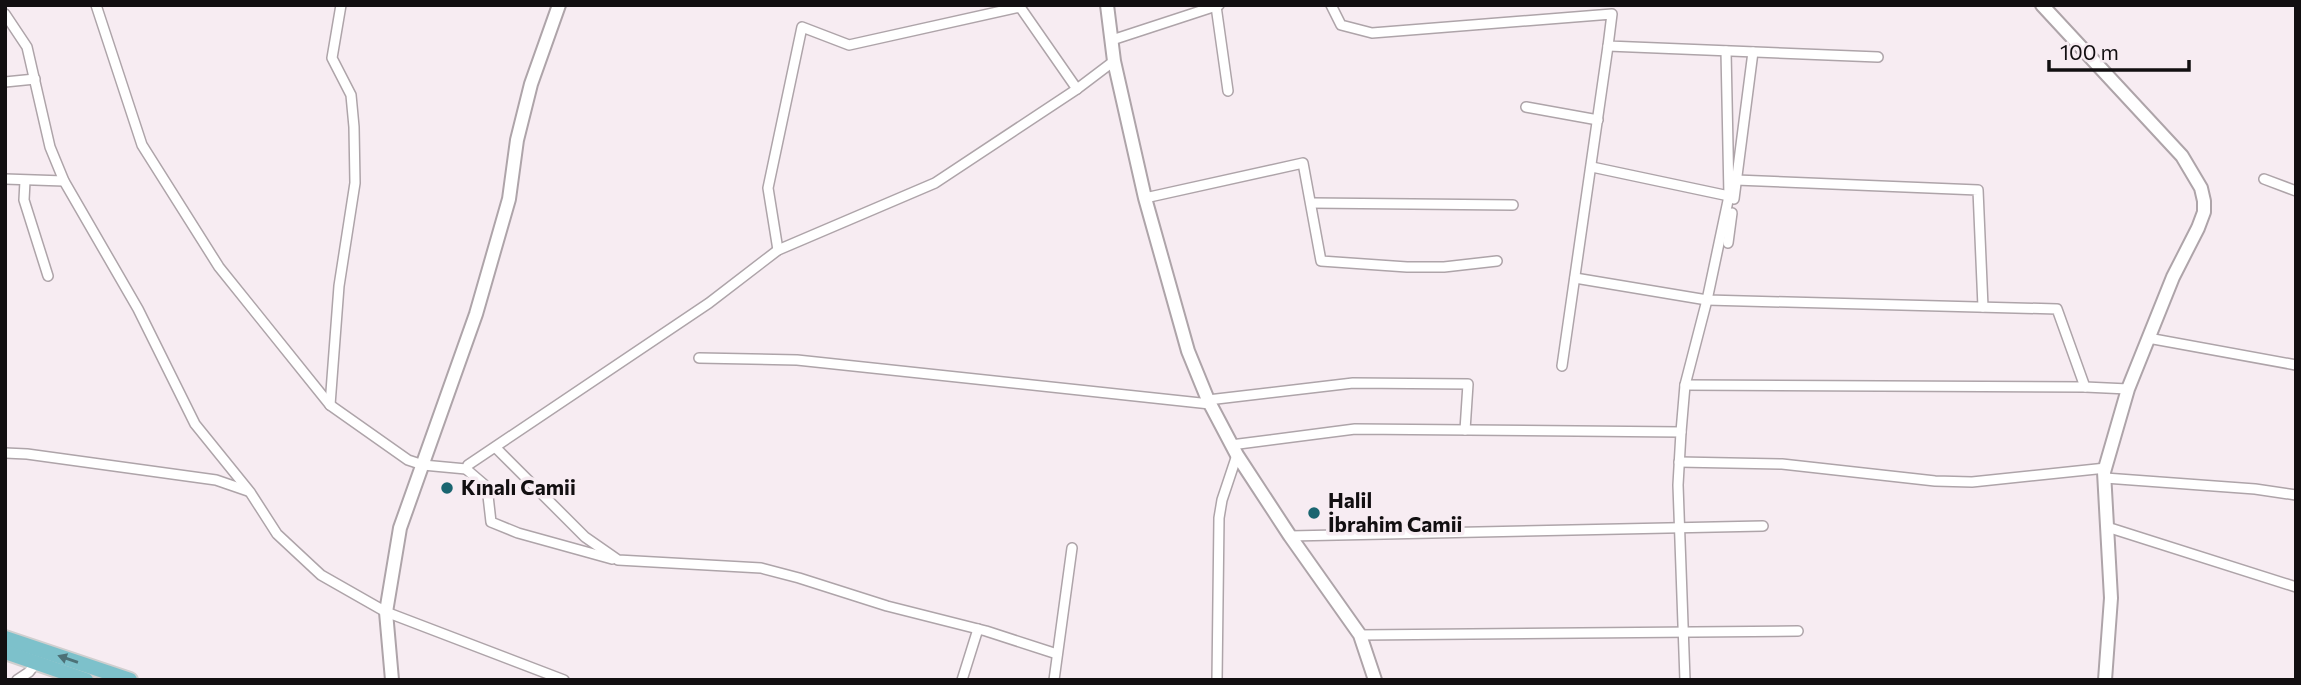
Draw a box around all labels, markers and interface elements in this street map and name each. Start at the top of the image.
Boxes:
scale bar [2049,28,2189,72]
text: 100 m [2060,39,2119,64]
place label: Kınalı Camii [461,474,576,499]
marker: Kınalı Camii [439,480,455,496]
place label: Halil İbrahim Camii [1328,487,1462,536]
marker: Halil İbrahim Camii [1306,505,1322,521]
one-way arrow [57,653,78,664]

